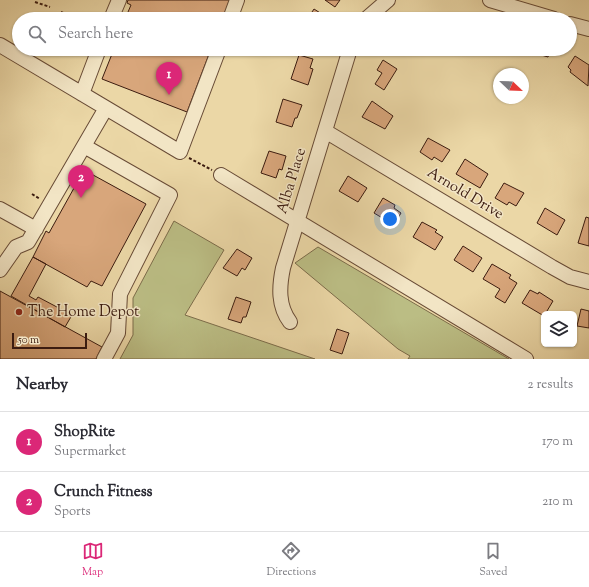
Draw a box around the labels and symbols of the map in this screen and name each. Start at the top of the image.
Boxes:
pin: 1 [156,62,182,95]
north arrow [493,68,529,104]
street label: Alba Place [272,145,312,217]
street label: Arnold Drive [423,163,507,225]
pin: 2 [68,165,94,198]
your location [380,209,400,229]
place label: The Home Depot [27,302,139,323]
marker: The Home Depot [14,307,24,317]
scale bar [12,331,87,350]

